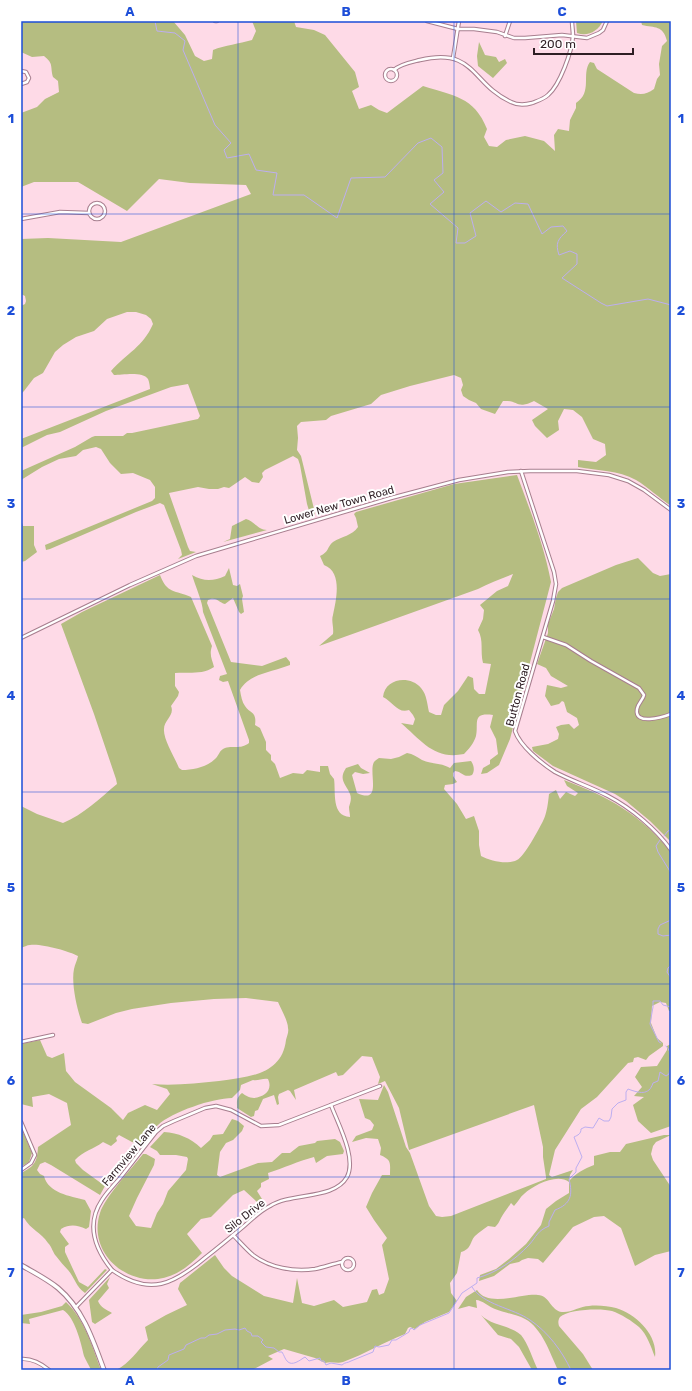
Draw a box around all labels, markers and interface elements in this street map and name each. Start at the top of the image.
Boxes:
text: A [125,4,135,19]
text: B [341,4,351,19]
text: C [557,4,567,19]
scale bar [534,30,633,56]
text: 200 m [540,37,576,51]
text: 1 [8,111,14,126]
text: 1 [678,111,684,126]
text: 2 [7,303,15,318]
text: 2 [677,303,685,318]
street label: Lower New Town Road [282,483,396,527]
text: 3 [7,496,16,511]
text: 3 [677,496,686,511]
street label: Button Road [503,662,533,728]
text: 4 [7,688,16,703]
text: 4 [677,688,686,703]
text: 5 [7,880,15,895]
text: 5 [677,880,685,895]
text: 6 [7,1073,16,1088]
text: 6 [677,1073,686,1088]
street label: Farmview Lane [99,1121,159,1189]
street label: Silo Drive [222,1196,268,1236]
text: 7 [7,1265,15,1280]
text: 7 [677,1265,685,1280]
text: A [125,1373,135,1388]
text: B [341,1373,351,1388]
text: C [557,1373,567,1388]

